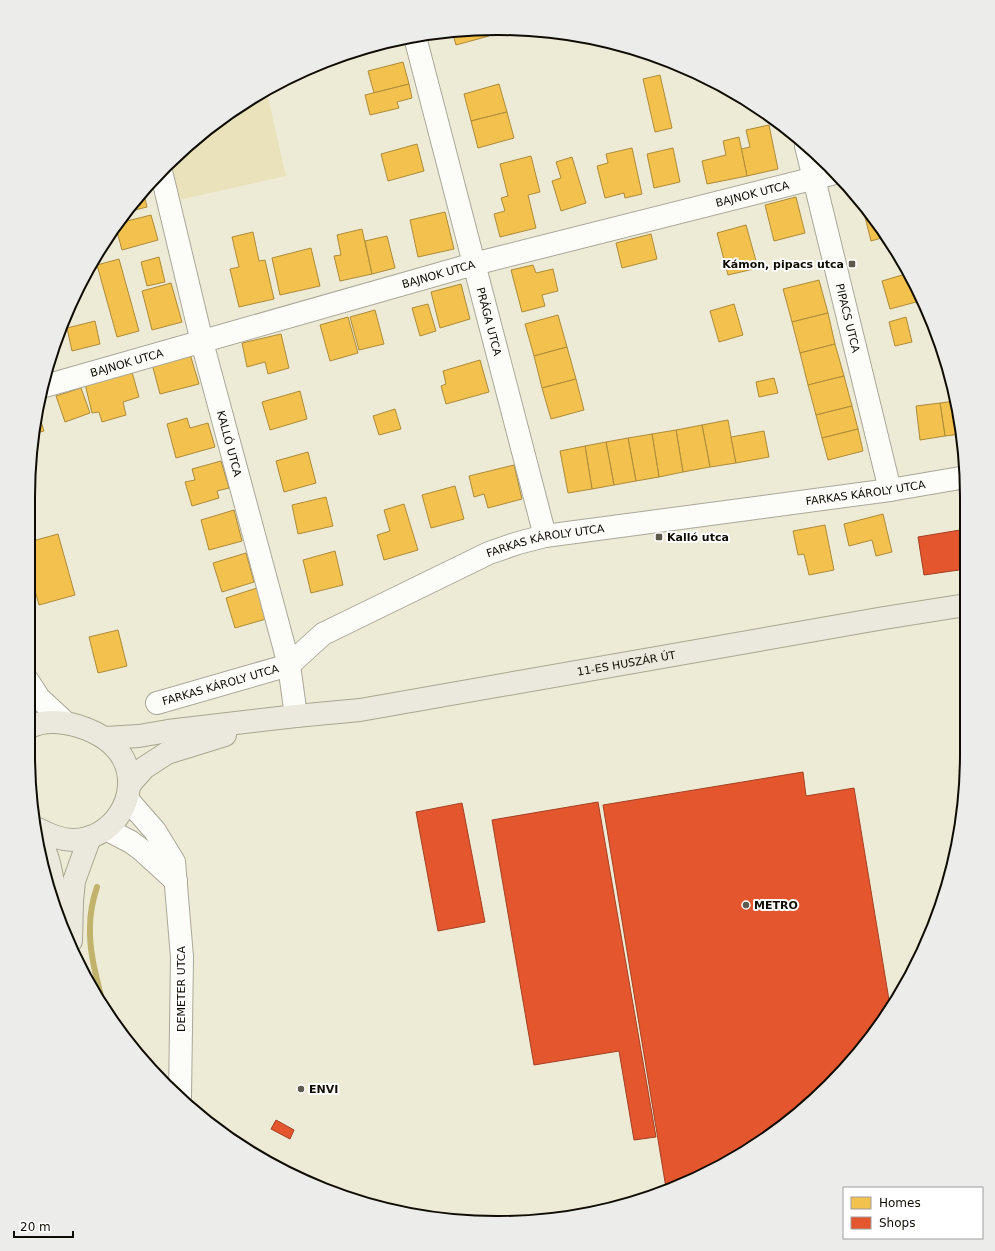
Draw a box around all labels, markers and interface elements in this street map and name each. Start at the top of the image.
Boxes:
street label: BAJNOK UTCA [714,179,791,210]
street label: BAJNOK UTCA [401,258,477,291]
place label: Kámon, pipacs utca [722,258,844,271]
marker: Kámon, pipacs utca [847,259,857,269]
street label: PIPACS UTCA [833,282,862,354]
street label: PRÁGA UTCA [474,286,504,358]
street label: BAJNOK UTCA [89,347,165,380]
street label: KALLÓ UTCA [214,409,244,479]
street label: FARKAS KÁROLY UTCA [805,478,927,508]
street label: FARKAS KÁROLY UTCA [485,522,606,560]
place label: Kalló utca [667,531,729,544]
marker: Kalló utca [654,532,664,542]
street label: 11-ES HUSZÁR ÚT [576,649,677,679]
street label: FARKAS KÁROLY UTCA [161,662,281,708]
place label: METRO [754,899,798,912]
marker: METRO [741,900,751,910]
street label: DEMETER UTCA [175,946,188,1032]
place label: ENVI [309,1083,338,1096]
marker: ENVI [296,1084,306,1094]
legend [843,1187,983,1239]
text: Homes [879,1196,921,1210]
scale bar [14,1213,73,1239]
text: Shops [879,1216,915,1230]
text: 20 m [20,1220,51,1234]

